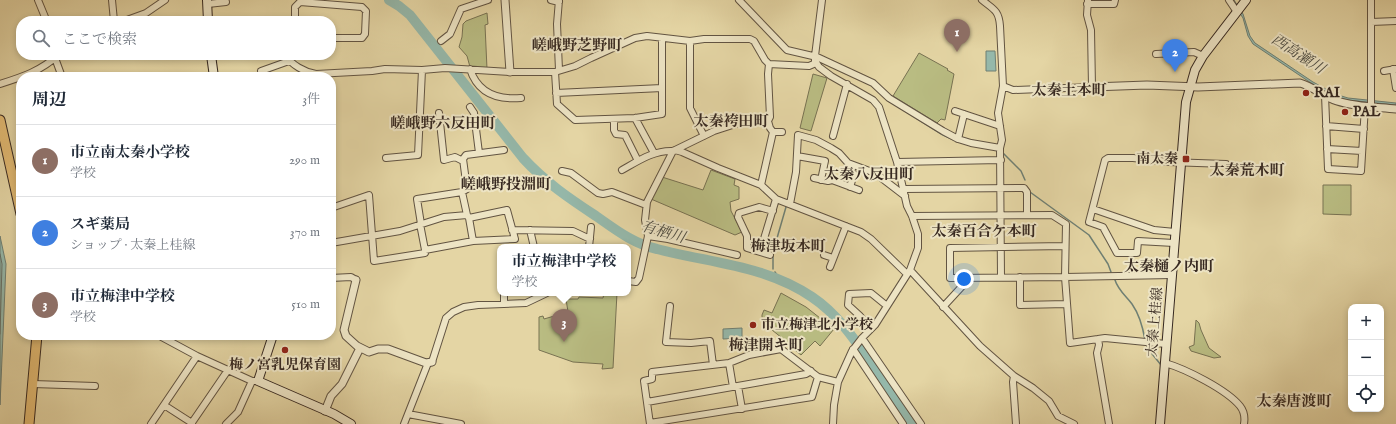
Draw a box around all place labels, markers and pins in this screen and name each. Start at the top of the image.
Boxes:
pin: 1 [944,19,970,52]
pin: 2 [1162,39,1188,72]
place label: RAI [1314,84,1340,102]
marker: RAI [1301,88,1311,98]
place label: PAL [1353,103,1381,121]
marker: PAL [1340,107,1350,117]
place label: 南太秦 [1136,150,1178,168]
marker: 南太秦 [1181,154,1191,164]
pin: 3 [551,309,577,342]
place label: 市立梅津北小学校 [761,316,873,334]
marker: 市立梅津北小学校 [748,320,758,330]
marker: 梅ノ宮乳児保育園 [280,345,290,355]
place label: 梅ノ宮乳児保育園 [229,356,341,374]

